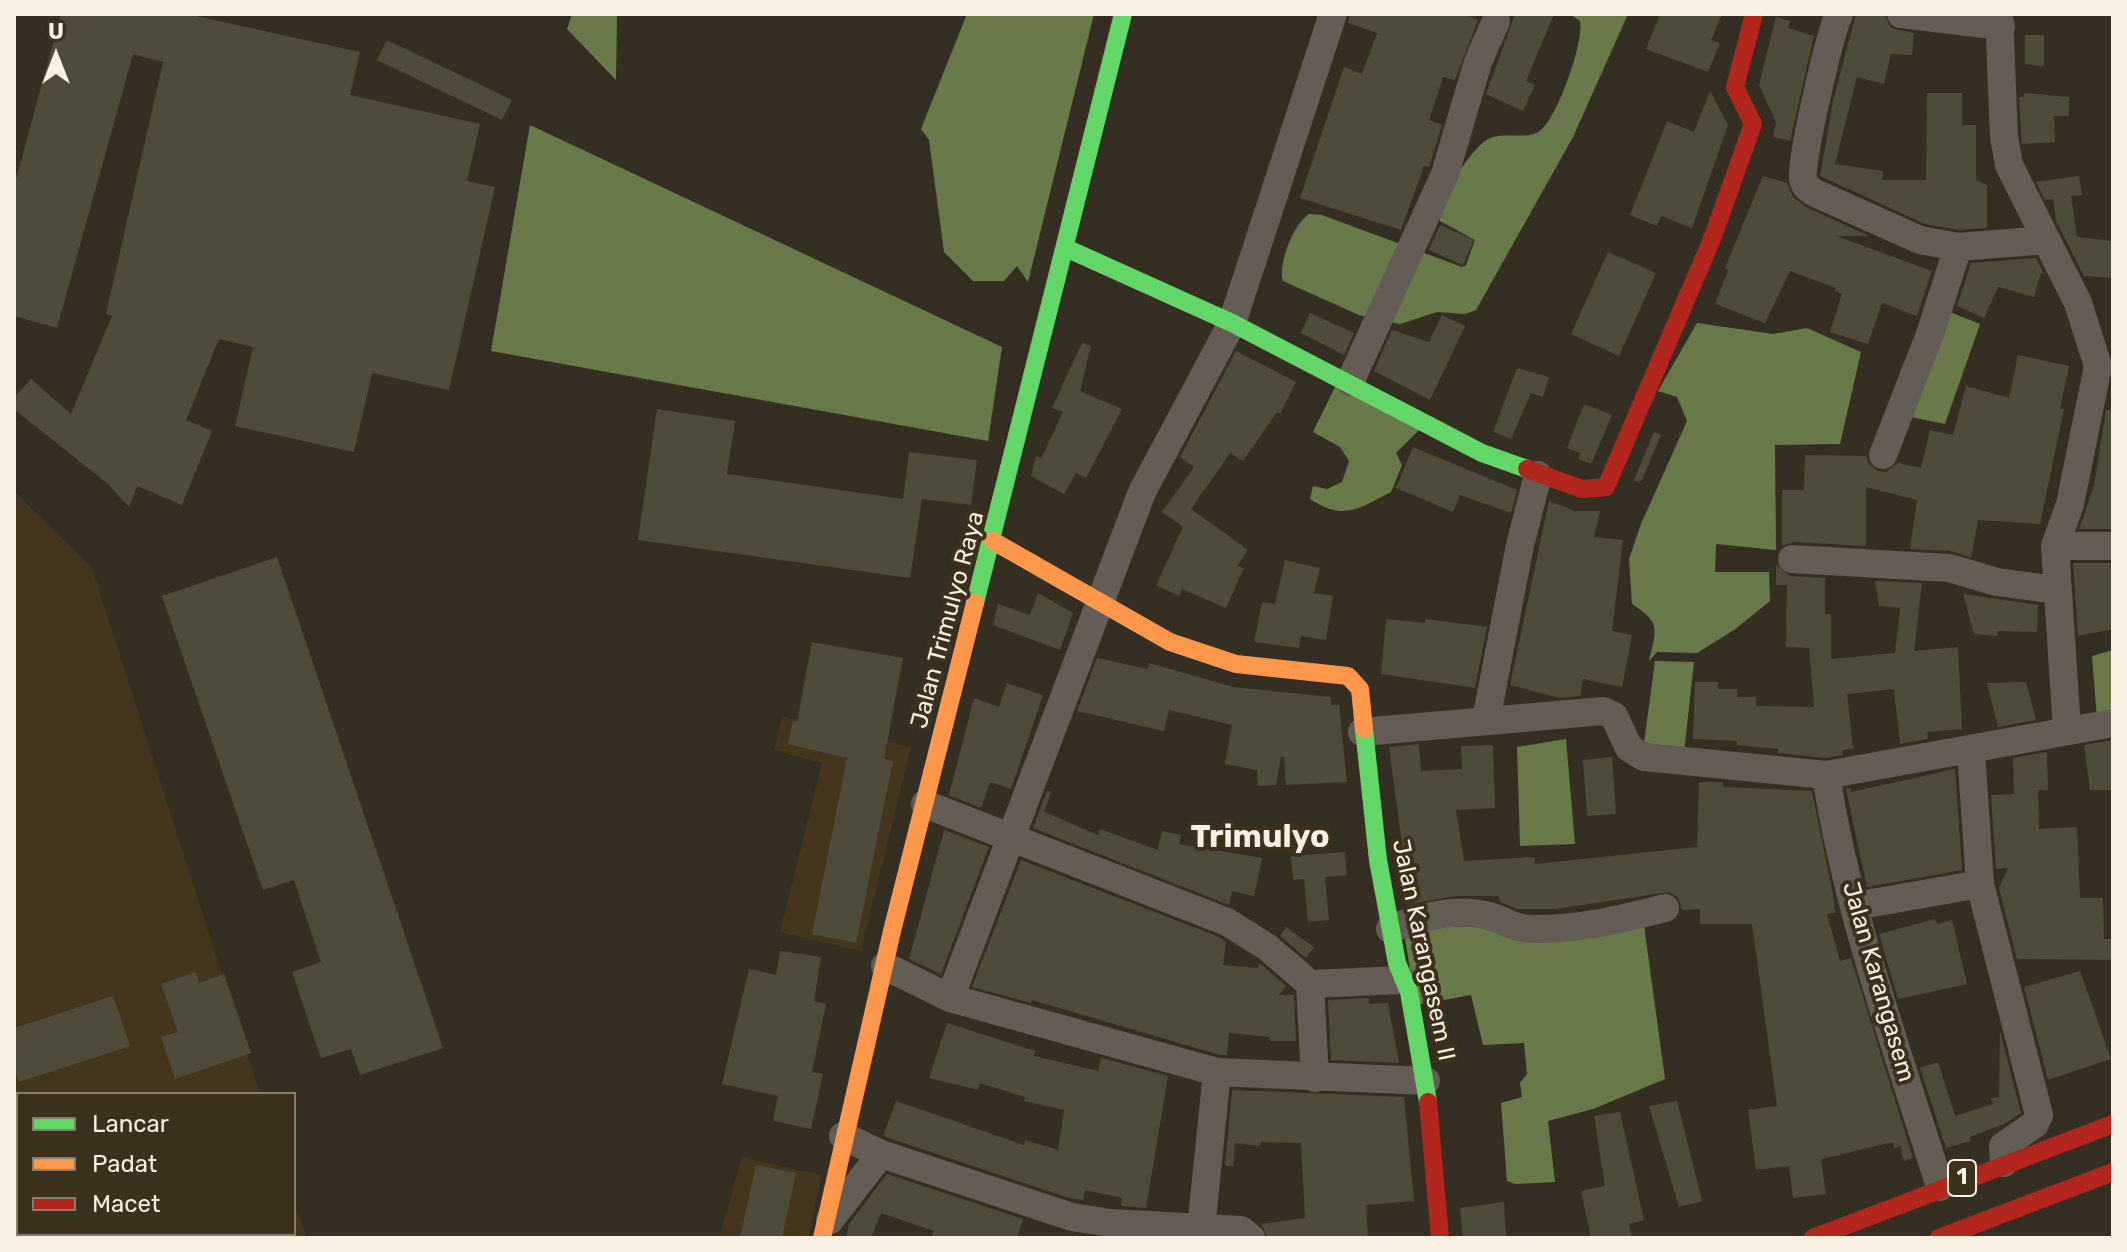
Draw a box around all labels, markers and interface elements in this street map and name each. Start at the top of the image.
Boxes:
north arrow [16,16,96,96]
text: U [48,18,64,45]
street label: Jalan Trimulyo Raya [905,508,991,732]
district label: Trimulyo [1190,819,1330,857]
street label: Jalan Karangasem II [1385,837,1461,1063]
street label: Jalan Karangasem [1836,879,1920,1085]
legend [16,1092,296,1236]
text: Lancar [92,1110,169,1138]
text: Padat [92,1150,157,1178]
road number: 1 [1948,1160,1976,1196]
text: Macet [92,1190,160,1218]

